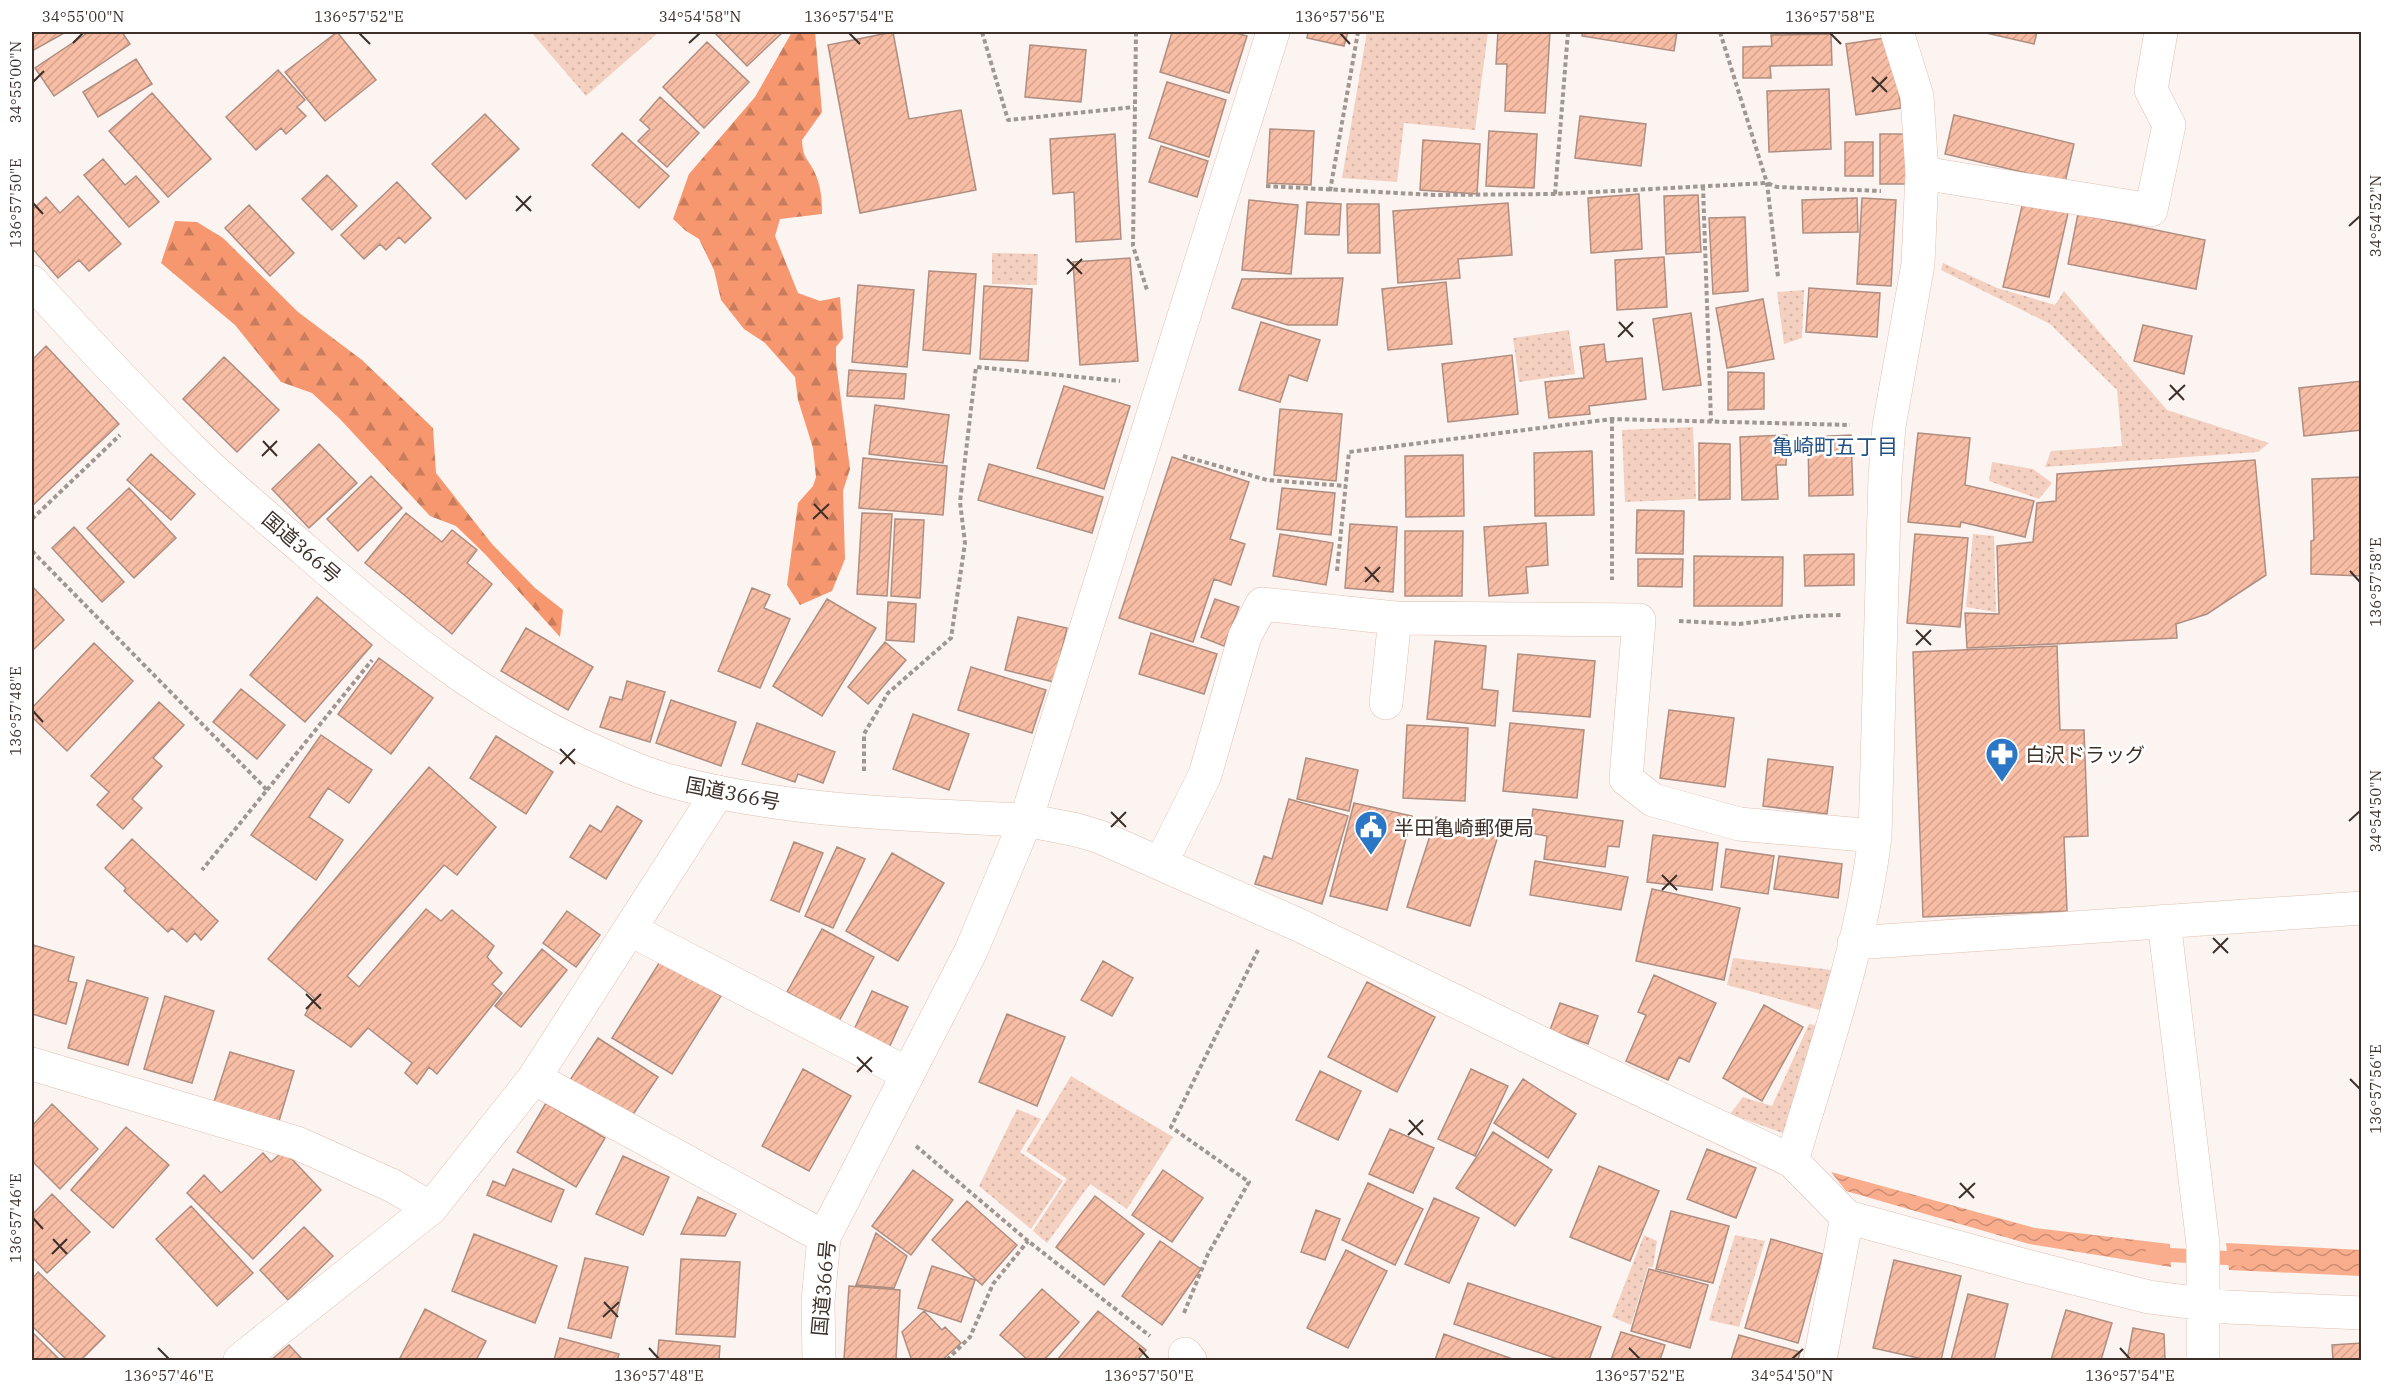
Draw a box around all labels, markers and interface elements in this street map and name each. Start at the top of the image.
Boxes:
text: 34°55'00"N [42,7,124,26]
text: 136°57'52"E [314,7,404,26]
text: 34°54'58"N [659,7,741,26]
text: 136°57'54"E [804,7,894,26]
text: 136°57'56"E [1295,7,1385,26]
text: 136°57'58"E [1785,7,1875,26]
text: 34°55'00"N [6,41,25,123]
text: 136°57'50"E [6,158,25,248]
text: 34°54'52"N [2366,175,2385,257]
district label: 亀崎町五丁目 [1772,432,1898,460]
street label: 国道366号 [257,505,347,589]
text: 136°57'58"E [2366,537,2385,627]
text: 136°57'48"E [6,666,25,756]
pharmacy icon: 白沢ドラッグ [1984,736,2020,783]
place label: 白沢ドラッグ [2025,741,2145,768]
text: 34°54'50"N [2366,770,2385,852]
street label: 国道366号 [683,771,783,815]
public building icon: 半田亀崎郵便局 [1353,809,1389,856]
place label: 半田亀崎郵便局 [1394,814,1534,841]
text: 136°57'56"E [2366,1044,2385,1134]
text: 136°57'46"E [6,1173,25,1263]
street label: 国道366号 [805,1239,841,1337]
text: 136°57'46"E [124,1366,214,1385]
text: 136°57'48"E [614,1366,704,1385]
text: 136°57'50"E [1104,1366,1194,1385]
text: 136°57'52"E [1595,1366,1685,1385]
text: 34°54'50"N [1751,1366,1833,1385]
text: 136°57'54"E [2085,1366,2175,1385]

